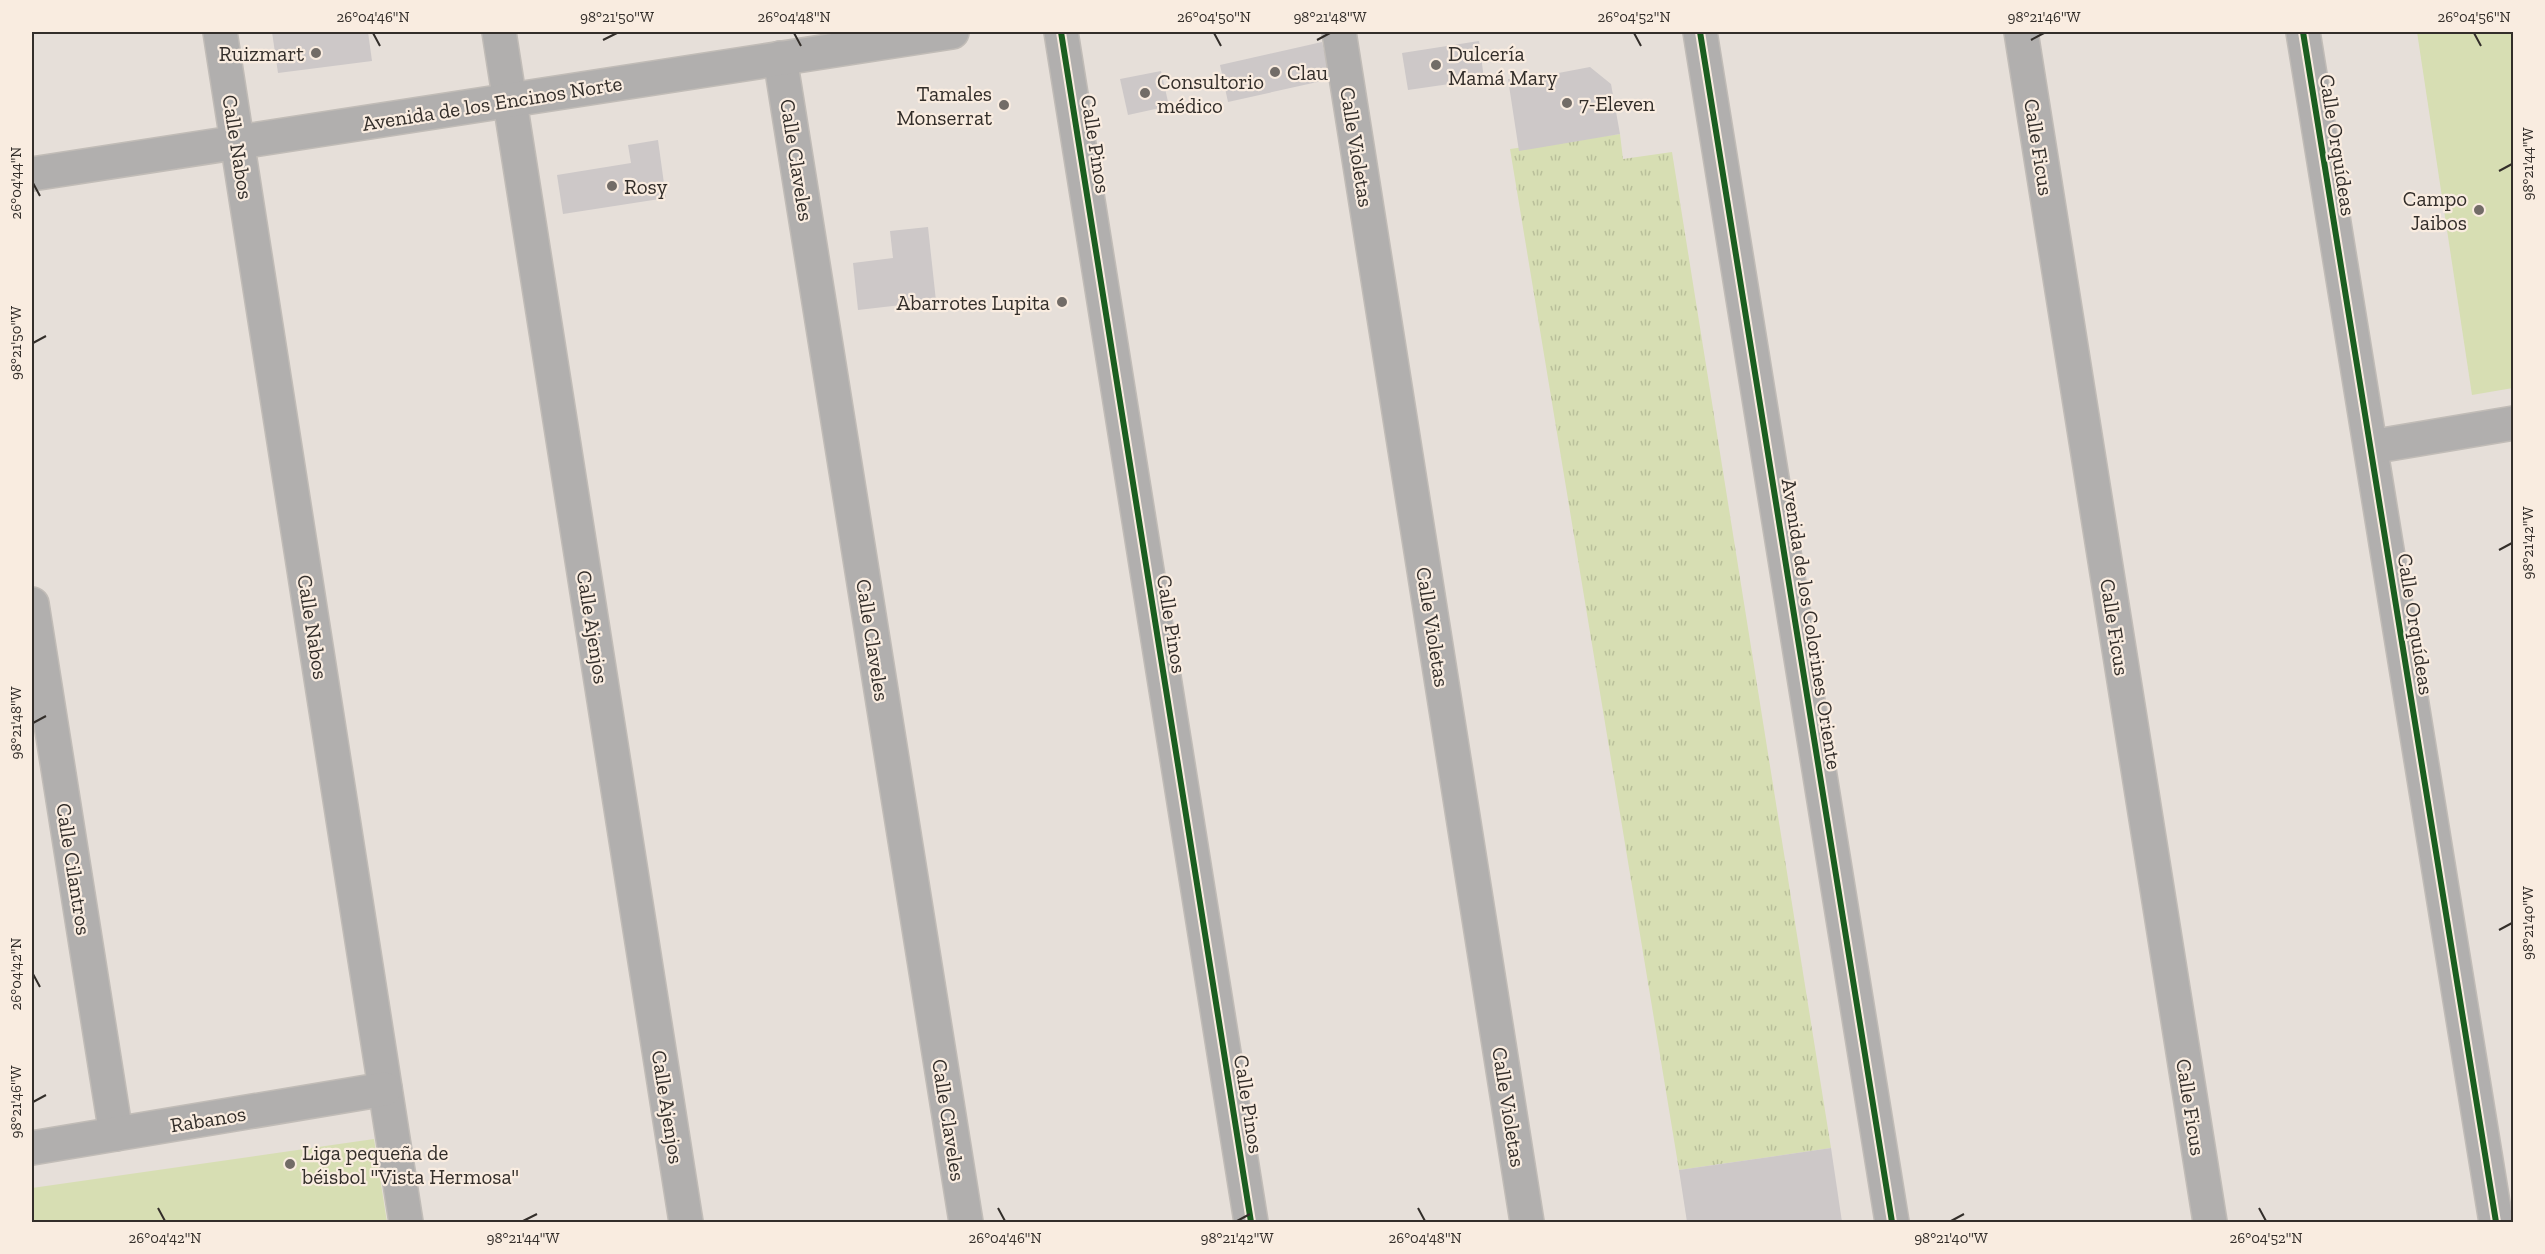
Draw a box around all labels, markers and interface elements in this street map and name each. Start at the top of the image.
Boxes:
text: 26°04'46"N [336,8,410,26]
text: 98°21'50"W [580,8,654,26]
text: 26°04'48"N [757,8,831,26]
text: 26°04'50"N [1177,8,1251,26]
text: 98°21'48"W [1293,8,1367,26]
text: 26°04'52"N [1598,8,1670,26]
text: 98°21'46"W [2007,8,2081,26]
text: 26°04'56"N [2437,8,2511,26]
place label: Ruizmart [219,41,304,66]
place label: Dulcería Mamá Mary [1448,41,1558,90]
marker: Ruizmart [309,46,323,60]
marker: Dulcería Mamá Mary [1429,58,1443,72]
place label: Clau [1287,60,1328,85]
marker: Clau [1268,65,1282,79]
place label: Consultorio médico [1157,69,1264,118]
street label: Avenida de los Encinos Norte [360,70,624,136]
street label: Calle Orquídeas [2314,72,2362,218]
place label: Tamales Monserrat [897,81,992,130]
street label: Calle Violetas [1335,85,1379,209]
marker: Consultorio médico [1138,86,1152,100]
place label: 7-Eleven [1579,91,1655,116]
street label: Calle Nabos [217,93,259,201]
street label: Calle Pinos [1076,93,1116,195]
marker: 7-Eleven [1560,96,1574,110]
street label: Calle Claveles [775,97,819,223]
street label: Calle Ficus [2019,97,2059,197]
marker: Tamales Monserrat [997,98,1011,112]
text: 98°21'44"W [2519,128,2537,200]
text: 26°04'44"N [7,147,25,219]
place label: Rosy [624,174,668,199]
marker: Rosy [605,179,619,193]
place label: Campo Jaibos [2403,186,2467,235]
marker: Campo Jaibos [2472,203,2486,217]
place label: Abarrotes Lupita [897,290,1050,315]
marker: Abarrotes Lupita [1055,295,1069,309]
text: 98°21'50"W [7,306,25,380]
street label: Avenida de los Colorines Oriente [1777,477,1847,772]
text: 98°21'42"W [2519,507,2537,579]
street label: Calle Orquídeas [2392,551,2440,697]
street label: Calle Violetas [1411,565,1455,689]
street label: Calle Ajenjos [571,568,614,686]
street label: Calle Nabos [292,573,334,681]
street label: Calle Pinos [1152,573,1192,675]
street label: Calle Claveles [851,577,895,703]
street label: Calle Ficus [2095,577,2135,677]
text: 98°21'48"W [7,686,25,760]
street label: Calle Cilantros [51,801,97,937]
text: 98°21'40"W [2519,886,2537,960]
text: 26°04'42"N [7,938,25,1010]
street label: Calle Violetas [1487,1045,1531,1169]
street label: Calle Ajenjos [646,1048,689,1166]
street label: Calle Pinos [1229,1053,1269,1155]
street label: Calle Claveles [927,1057,971,1183]
street label: Calle Ficus [2171,1057,2211,1157]
text: 98°21'46"W [7,1065,25,1139]
street label: Rabanos [168,1101,248,1137]
place label: Liga pequeña de béisbol "Vista Hermosa" [301,1140,519,1189]
marker: Liga pequeña de béisbol "Vista Hermosa" [283,1157,297,1171]
text: 26°04'42"N [129,1229,201,1247]
text: 98°21'44"W [487,1229,559,1247]
text: 26°04'46"N [968,1229,1042,1247]
text: 98°21'42"W [1201,1229,1273,1247]
text: 26°04'48"N [1388,1229,1462,1247]
text: 98°21'40"W [1914,1229,1988,1247]
text: 26°04'52"N [2230,1229,2302,1247]

